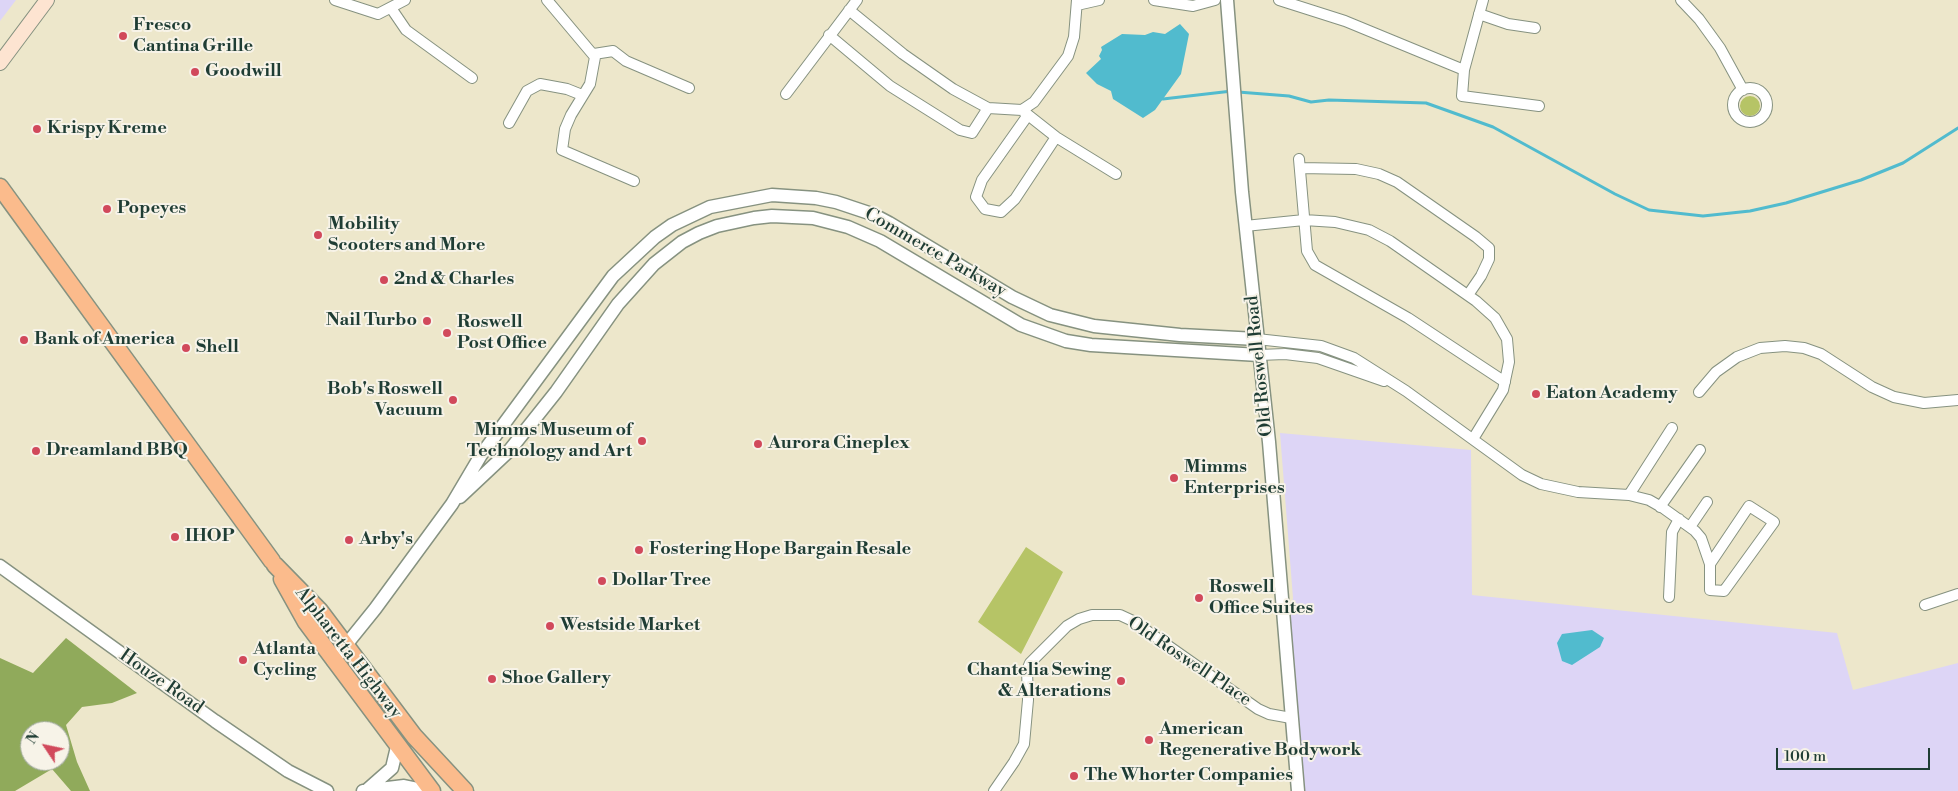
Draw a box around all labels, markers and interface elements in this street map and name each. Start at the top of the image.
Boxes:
place label: Fresco Cantina Grille [133,15,253,58]
marker: Fresco Cantina Grille [117,30,129,42]
place label: Goodwill [205,61,282,83]
marker: Goodwill [189,66,201,78]
place label: Krispy Kreme [47,118,167,140]
marker: Krispy Kreme [31,123,43,135]
place label: Popeyes [117,198,186,220]
marker: Popeyes [101,203,113,215]
street label: Commerce Parkway [860,204,1010,302]
place label: Mobility Scooters and More [328,214,485,256]
marker: Mobility Scooters and More [312,229,324,241]
place label: 2nd & Charles [394,269,514,291]
marker: 2nd & Charles [378,274,390,286]
street label: Old Roswell Road [1242,295,1278,437]
place label: Nail Turbo [326,310,417,332]
place label: Roswell Post Office [457,312,547,354]
marker: Nail Turbo [421,315,433,327]
marker: Roswell Post Office [441,327,453,339]
place label: Bank of America [34,329,175,351]
marker: Bank of America [18,334,30,346]
place label: Shell [196,337,239,359]
marker: Shell [180,342,192,354]
place label: Bob's Roswell Vacuum [327,379,443,422]
place label: Eaton Academy [1546,383,1677,405]
marker: Eaton Academy [1530,388,1542,400]
marker: Bob's Roswell Vacuum [447,394,459,406]
place label: Mimms Museum of Technology and Art [467,420,632,462]
place label: Aurora Cineplex [768,433,910,455]
marker: Mimms Museum of Technology and Art [636,435,648,447]
marker: Aurora Cineplex [752,438,764,450]
place label: Dreamland BBQ [46,440,188,462]
marker: Dreamland BBQ [30,445,42,457]
place label: Mimms Enterprises [1184,457,1285,499]
marker: Mimms Enterprises [1168,472,1180,484]
place label: IHOP [185,526,234,548]
place label: Arby's [359,529,413,551]
marker: IHOP [169,531,181,543]
marker: Arby's [343,534,355,546]
place label: Fostering Hope Bargain Resale [649,539,911,561]
marker: Fostering Hope Bargain Resale [633,544,645,556]
place label: Dollar Tree [612,570,711,592]
marker: Dollar Tree [596,575,608,587]
place label: Roswell Office Suites [1209,577,1313,620]
street label: Alpharetta Highway [290,583,406,723]
marker: Roswell Office Suites [1193,592,1205,604]
street label: Old Roswell Place [1123,613,1255,711]
place label: Westside Market [560,615,700,637]
marker: Westside Market [544,620,556,632]
place label: Atlanta Cycling [253,639,316,682]
street label: Houze Road [115,645,207,719]
marker: Atlanta Cycling [237,654,249,666]
place label: Chantelia Sewing & Alterations [967,660,1111,702]
place label: Shoe Gallery [502,668,611,690]
marker: Shoe Gallery [486,673,498,685]
marker: Chantelia Sewing & Alterations [1115,675,1127,687]
place label: American Regenerative Bodywork [1159,719,1361,762]
north arrow [20,721,70,771]
text: N [23,729,44,748]
marker: American Regenerative Bodywork [1143,734,1155,746]
scale bar [1778,738,1932,770]
text: 100 m [1784,747,1826,766]
place label: The Whorter Companies [1084,765,1293,787]
marker: The Whorter Companies [1068,770,1080,782]

